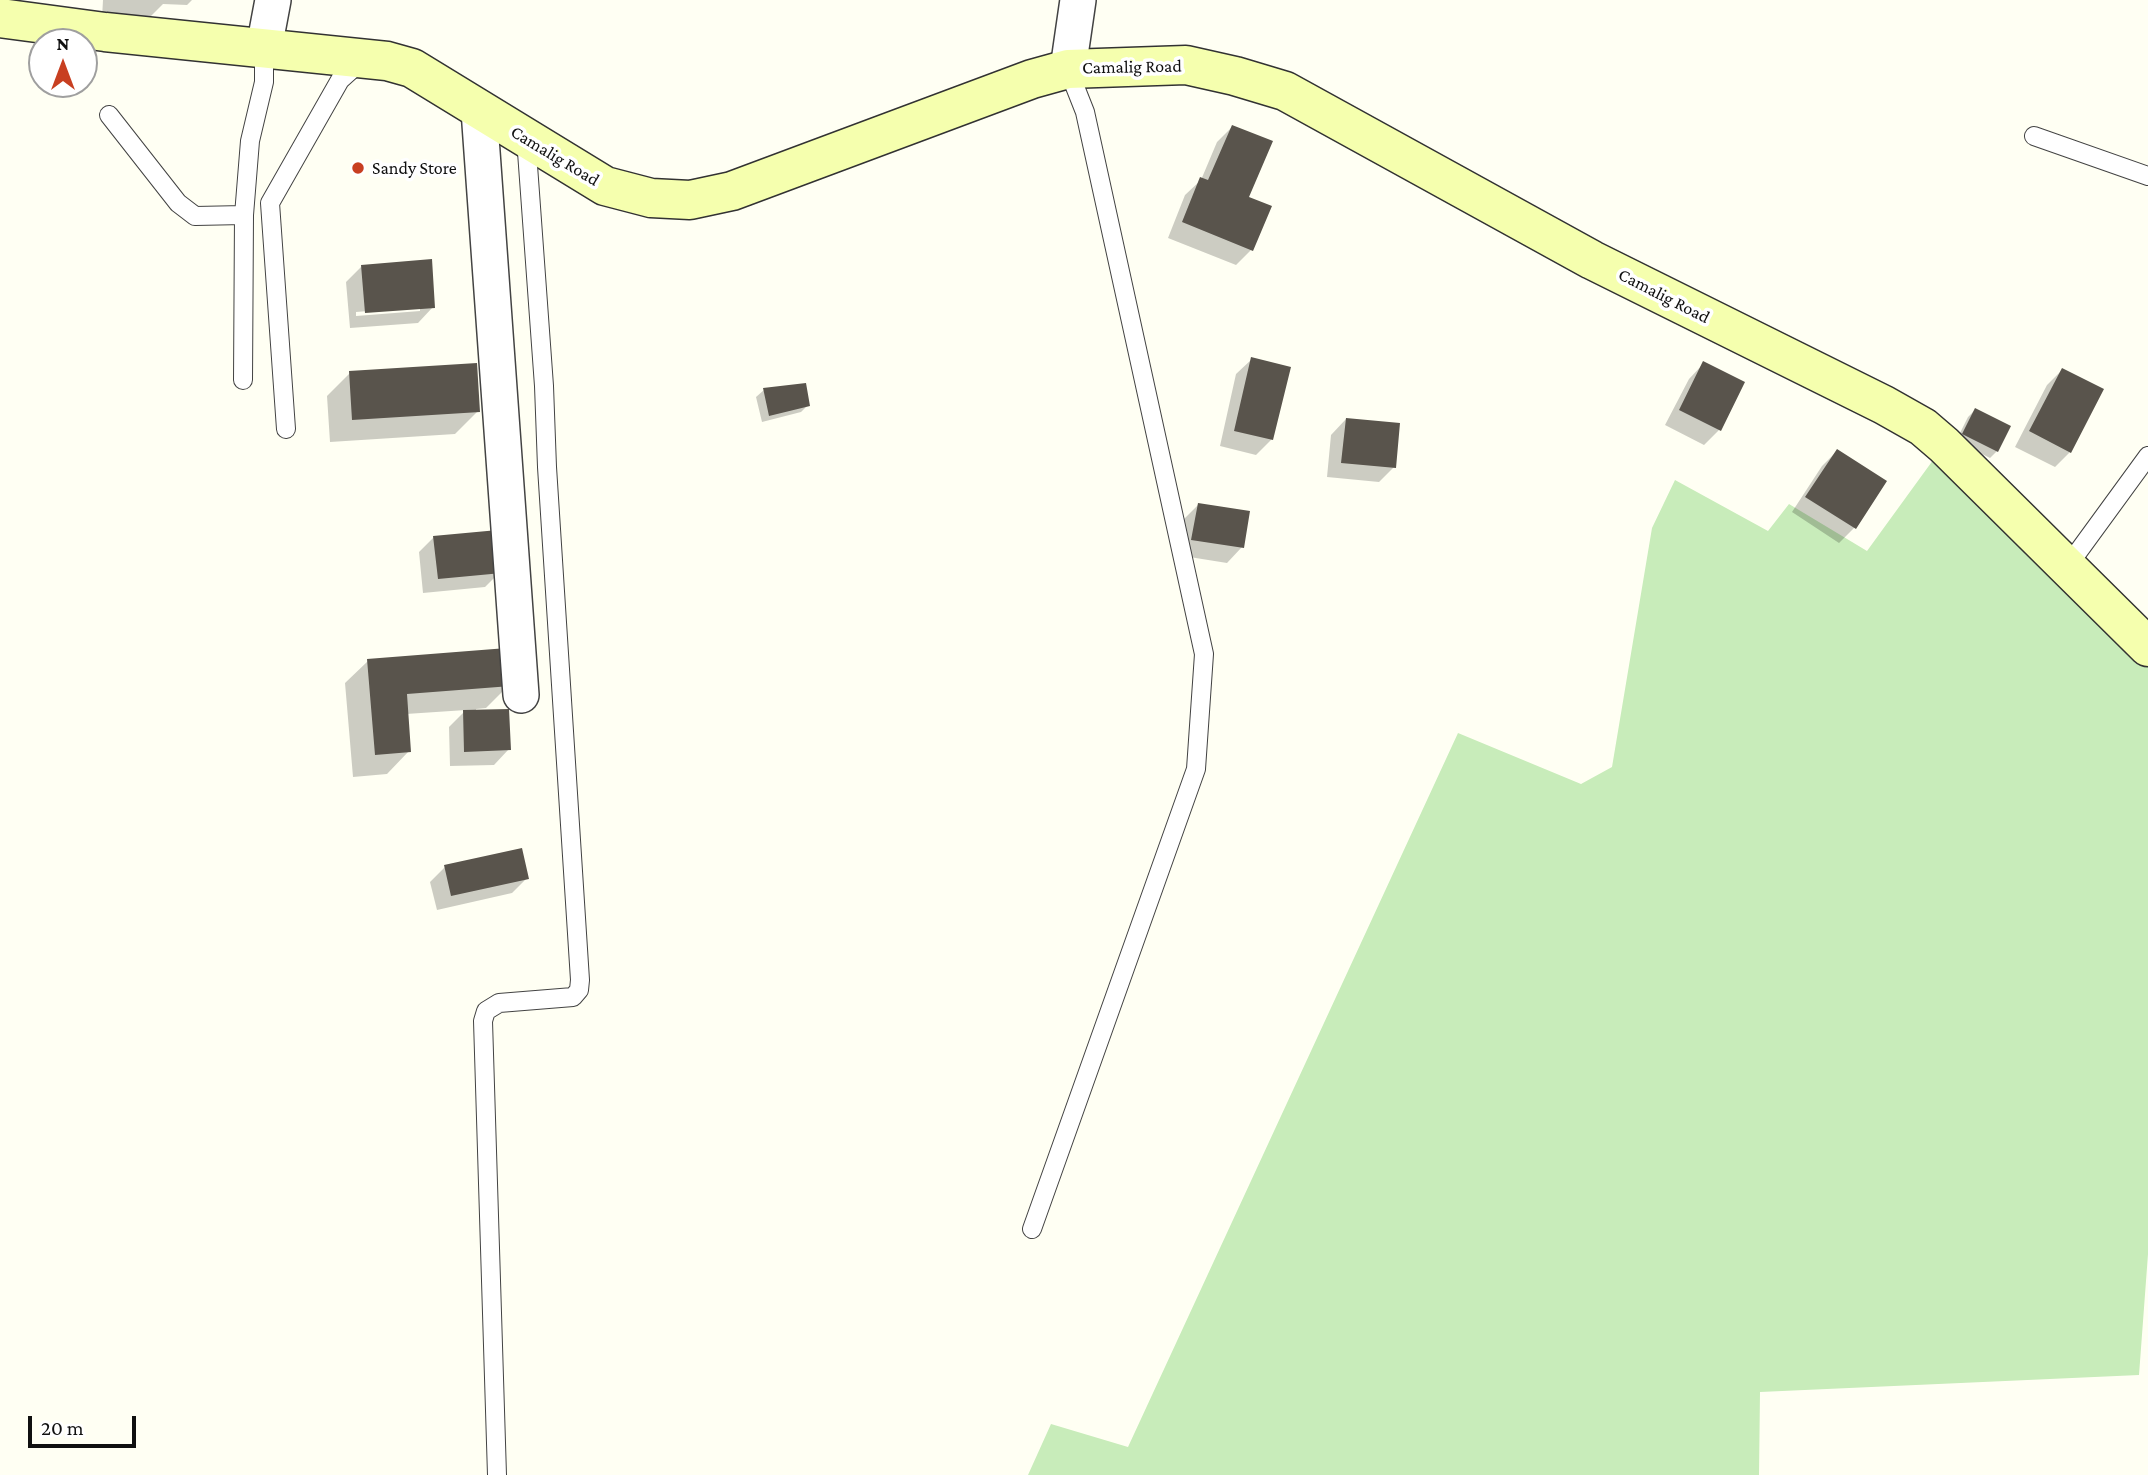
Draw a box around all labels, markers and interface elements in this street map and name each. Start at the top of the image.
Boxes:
north arrow [28,28,98,98]
text: N [57,33,69,54]
street label: Camalig Road [1082,55,1182,79]
street label: Camalig Road [507,121,603,191]
place label: Sandy Store [372,157,457,179]
marker: Sandy Store [350,160,366,176]
street label: Camalig Road [1615,264,1713,328]
scale bar [32,1402,140,1446]
text: 20 m [41,1416,84,1440]

